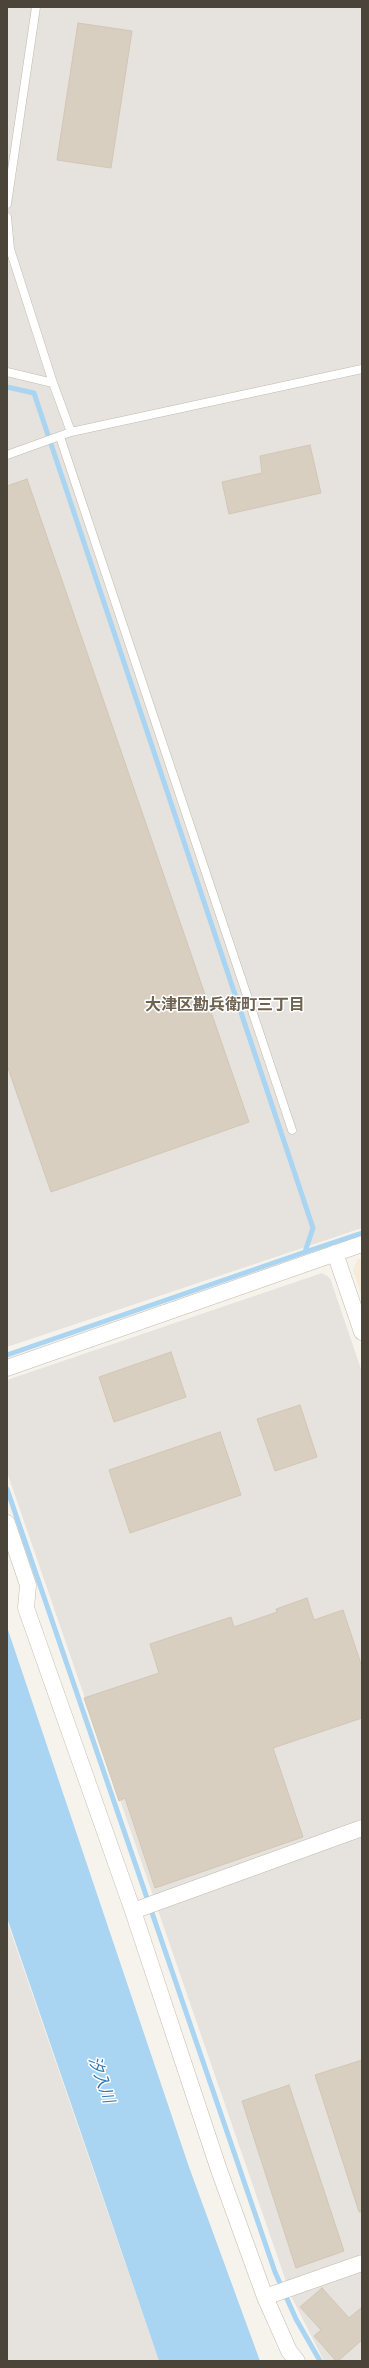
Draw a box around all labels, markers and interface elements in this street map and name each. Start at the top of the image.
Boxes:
district label: 大津区勘兵衛町三丁目 [145,995,305,1015]
water label: 汐入川 [84,2054,118,2106]

